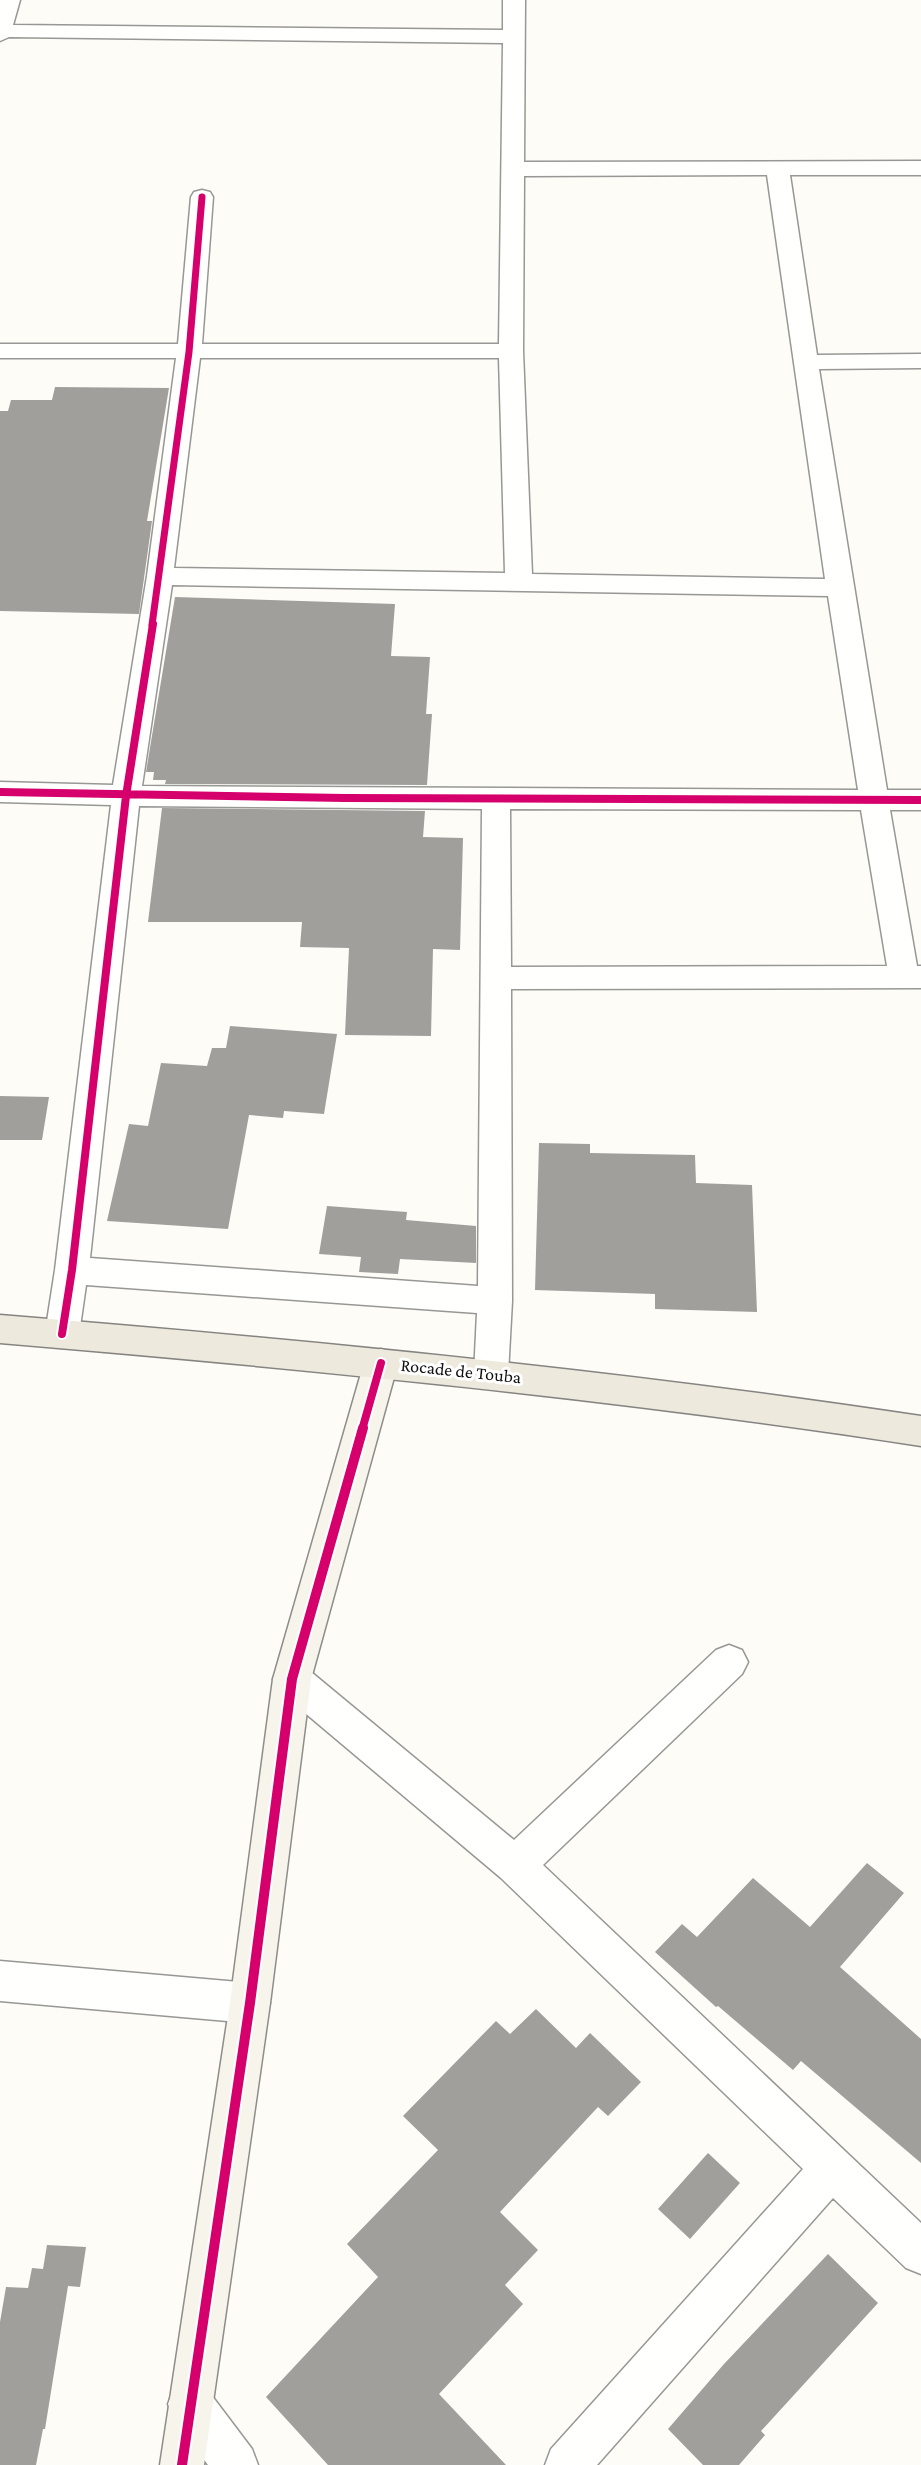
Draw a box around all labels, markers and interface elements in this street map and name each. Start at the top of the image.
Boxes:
street label: Rocade de Touba [400,1355,522,1387]

